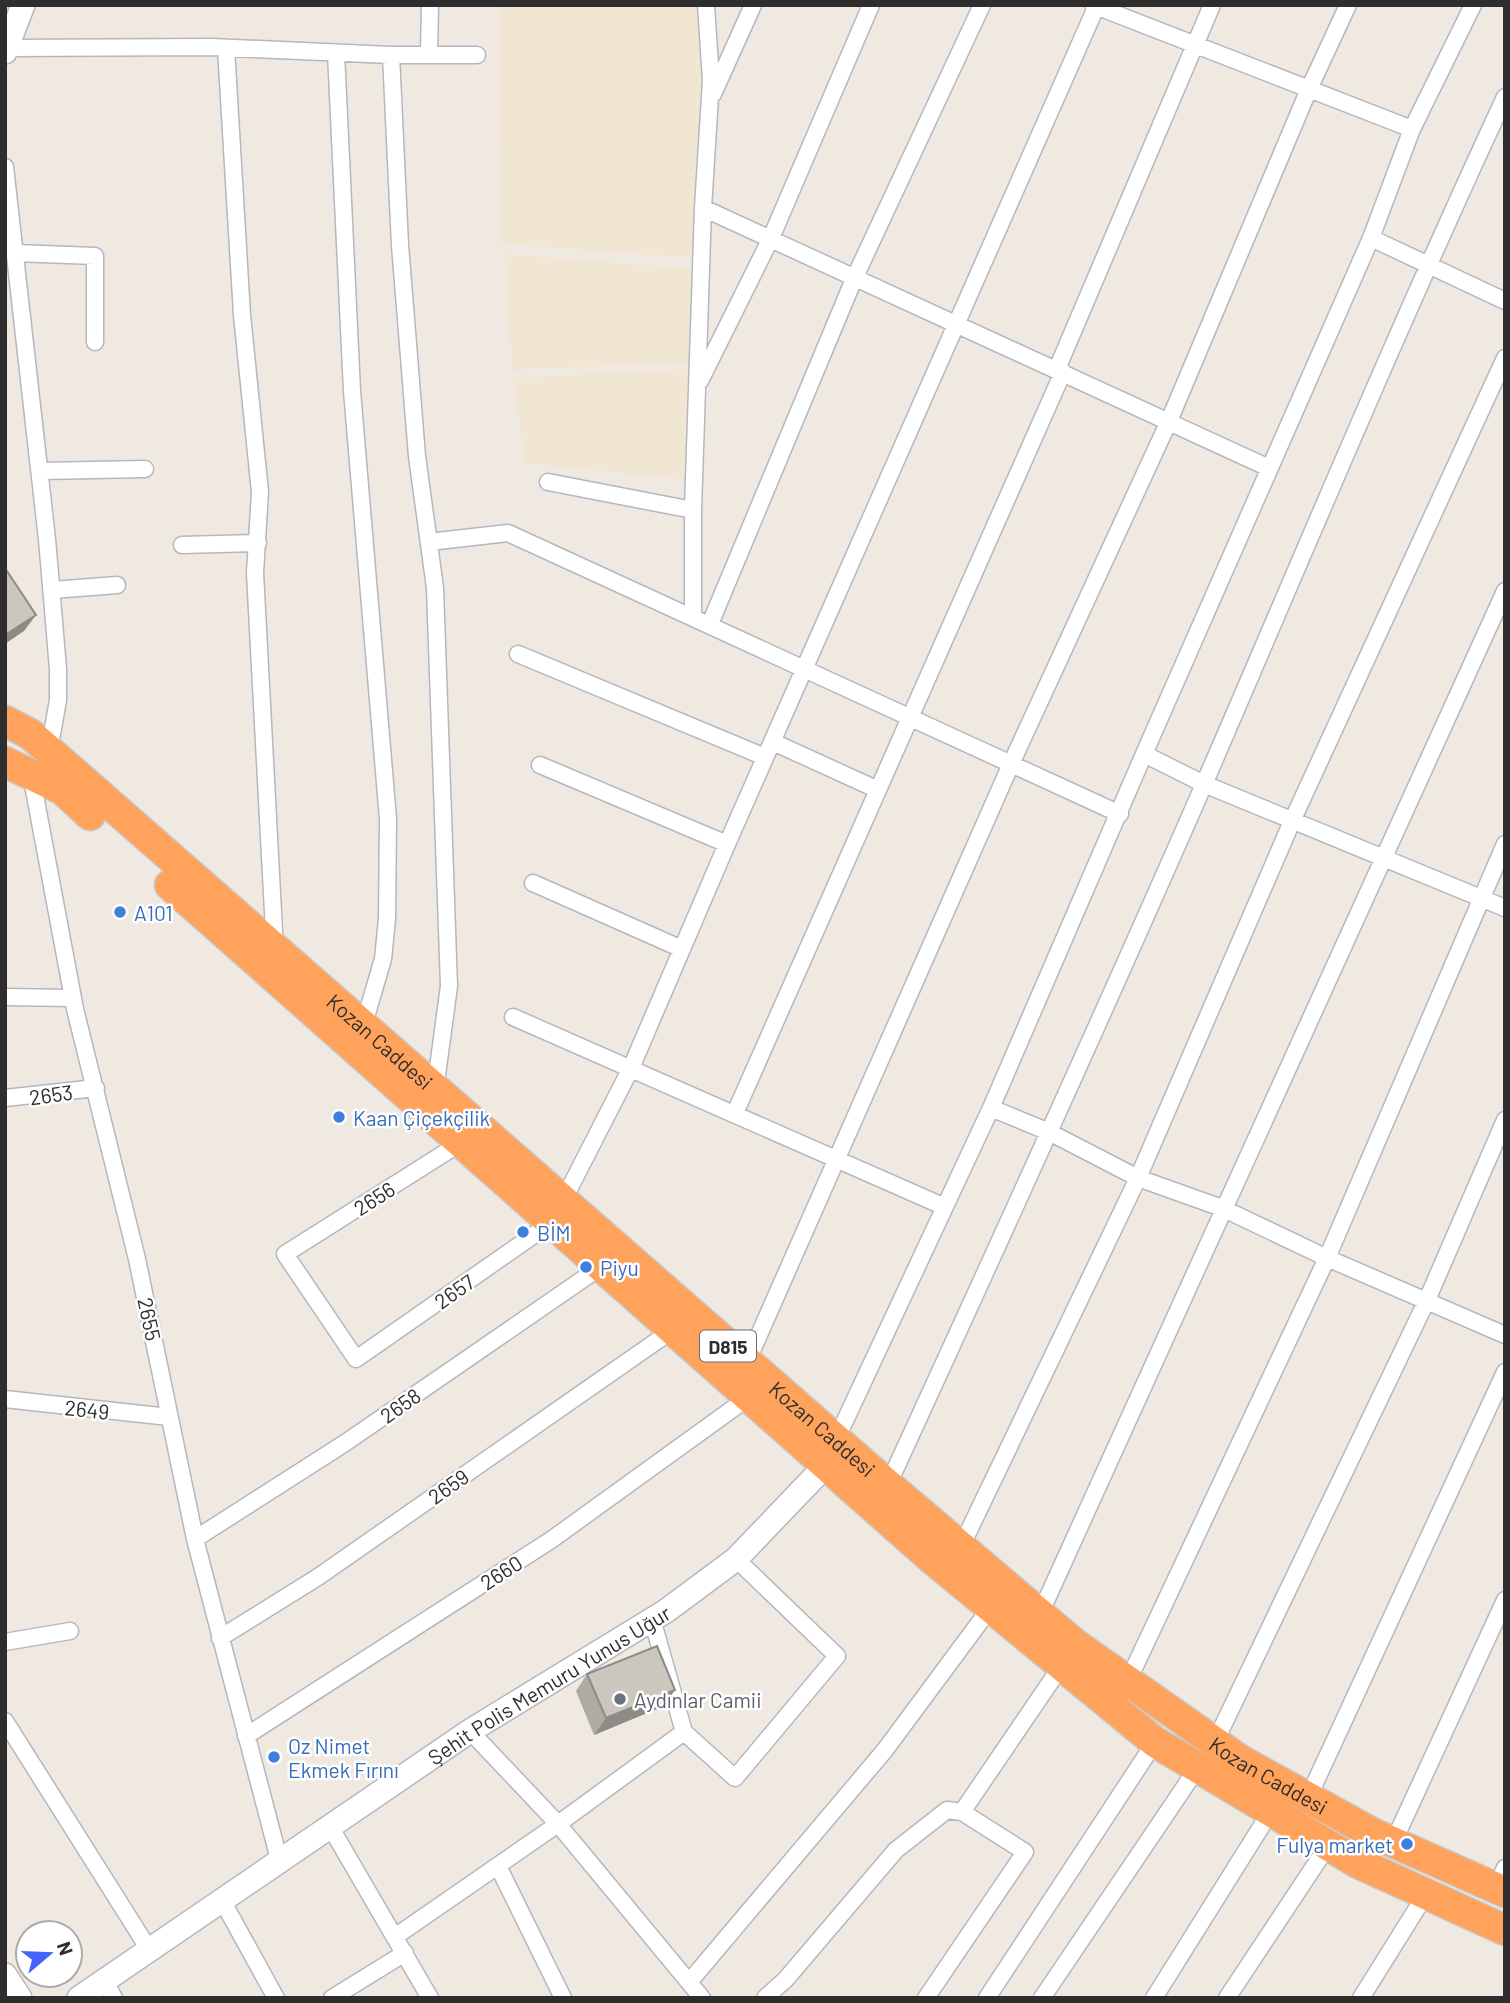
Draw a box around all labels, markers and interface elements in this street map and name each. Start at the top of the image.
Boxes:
place label: A101 [134,900,173,925]
marker: A101 [112,904,128,920]
street label: Kozan Caddesi [322,988,439,1094]
street label: 2653 [28,1079,74,1109]
place label: Kaan Çiçekçilik [353,1105,490,1130]
marker: Kaan Çiçekçilik [331,1109,347,1125]
street label: 2656 [349,1176,399,1220]
place label: BİM [537,1220,571,1245]
marker: BİM [515,1224,531,1240]
place label: Piyu [600,1255,639,1280]
marker: Piyu [578,1259,594,1275]
street label: 2657 [429,1268,479,1314]
street label: 2655 [133,1295,167,1343]
road number: D815 [700,1330,756,1362]
street label: Kozan Caddesi [765,1375,881,1481]
street label: 2658 [375,1382,425,1428]
street label: 2649 [64,1394,110,1424]
street label: 2659 [423,1463,473,1509]
street label: 2660 [475,1549,527,1595]
street label: Şehit Polis Memuru Yunus Uğur [422,1599,675,1769]
place label: Aydınlar Camii [634,1687,762,1712]
marker: Aydınlar Camii [612,1691,628,1707]
street label: Kozan Caddesi [1205,1730,1332,1819]
place label: Oz Nimet Ekmek Fırını [288,1733,399,1782]
marker: Oz Nimet Ekmek Fırını [266,1749,282,1765]
place label: Fulya market [1276,1832,1393,1857]
marker: Fulya market [1399,1836,1415,1852]
north arrow [14,1919,84,1989]
text: N [53,1939,78,1958]

